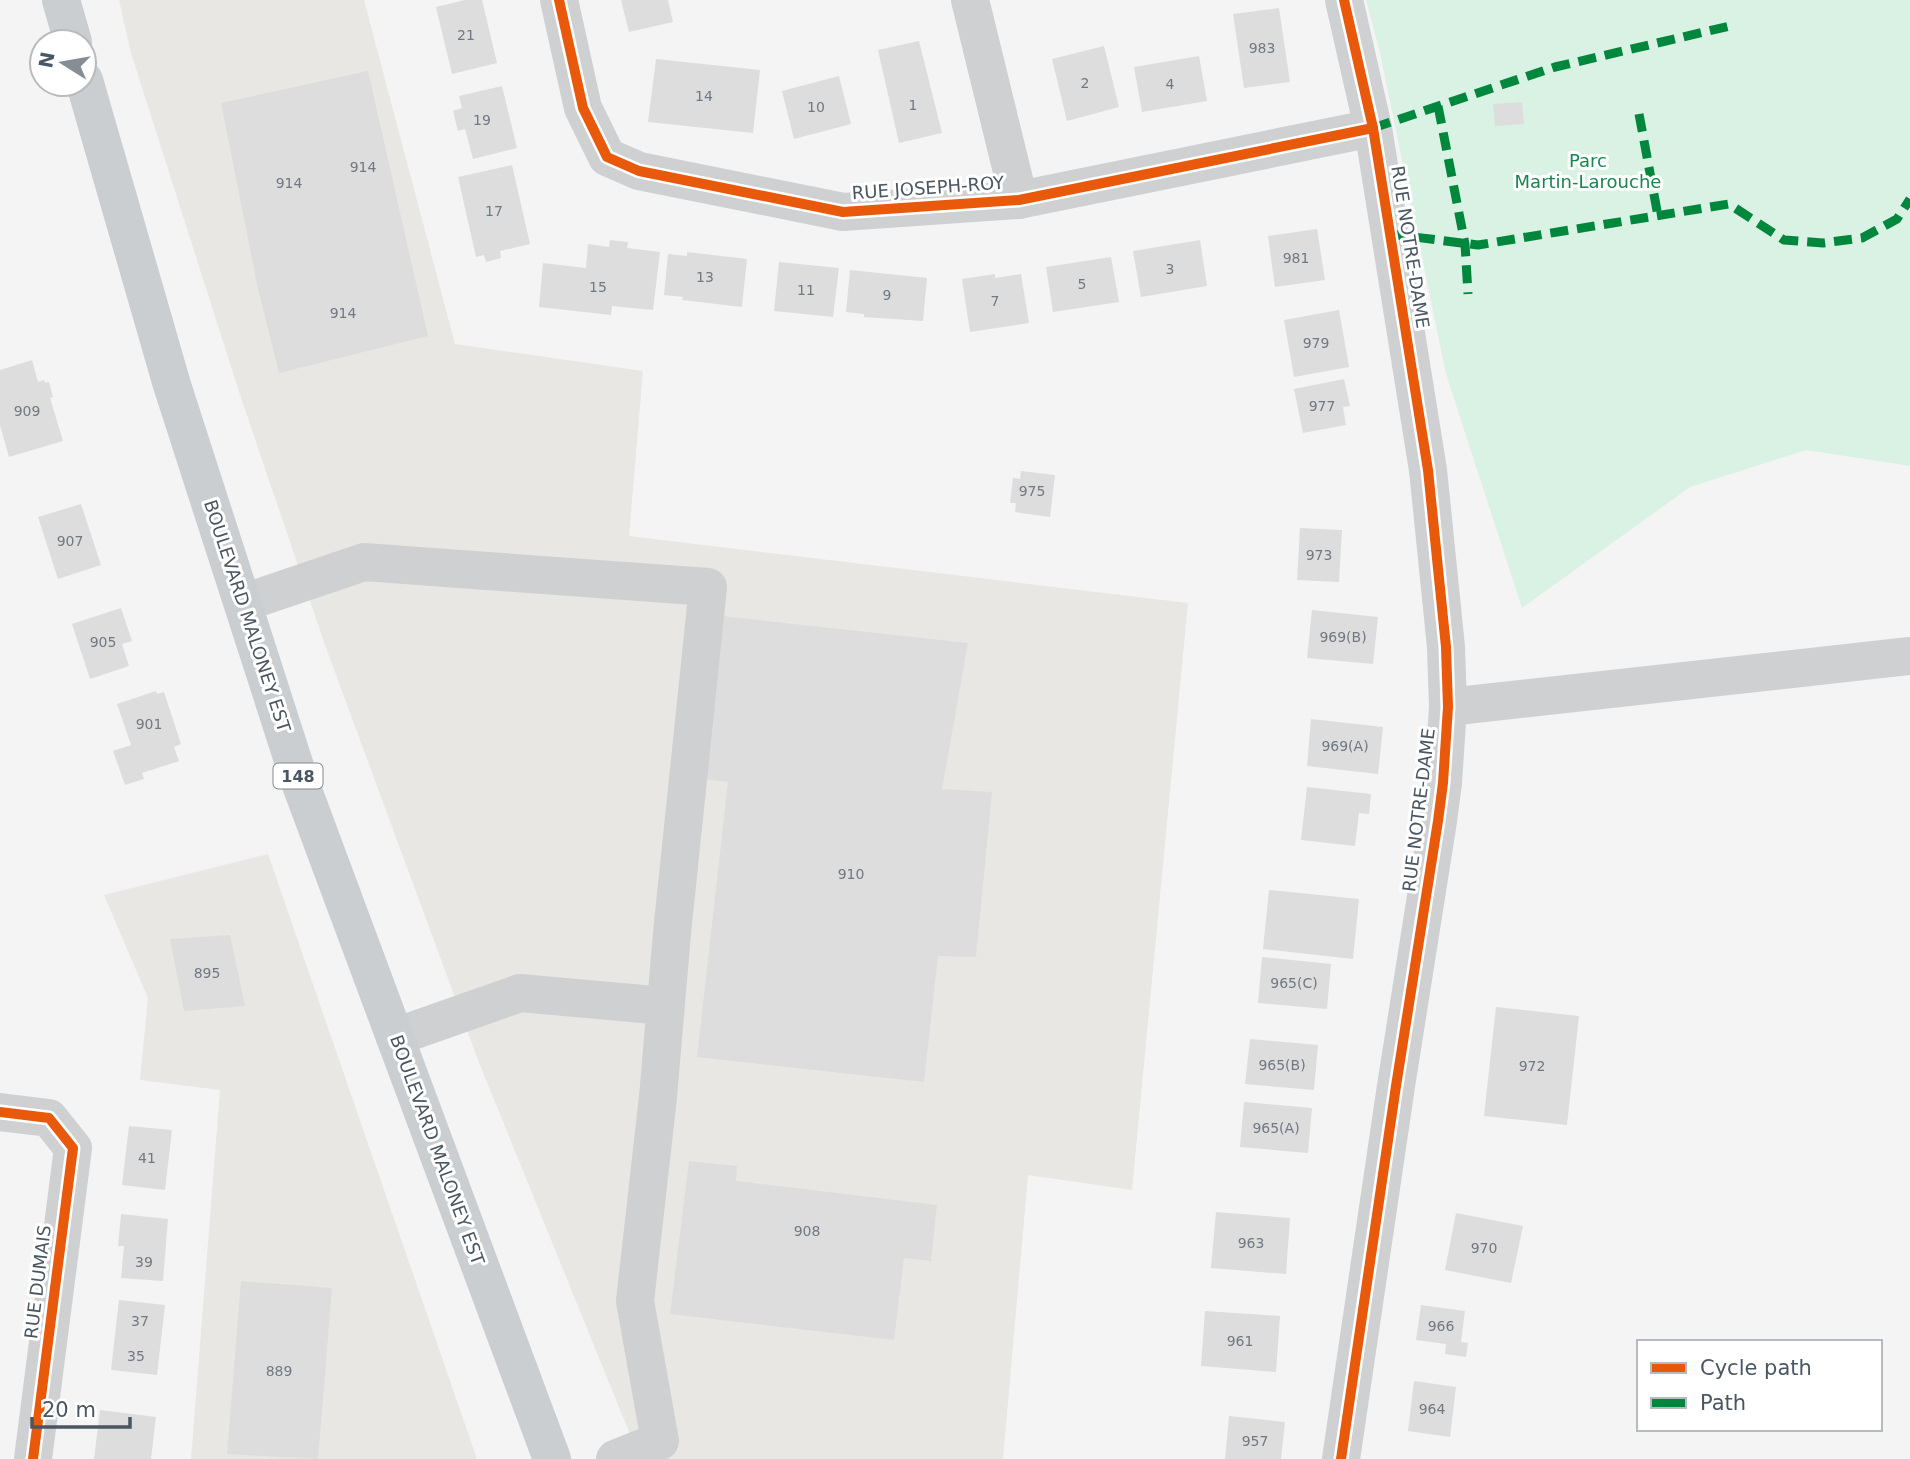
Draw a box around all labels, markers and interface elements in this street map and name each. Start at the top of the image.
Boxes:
house number: 21 [457,27,475,43]
north arrow [28,28,98,98]
house number: 983 [1249,40,1275,56]
text: N [34,50,59,70]
house number: 2 [1081,75,1089,91]
house number: 4 [1166,76,1175,92]
house number: 14 [695,88,713,104]
house number: 1 [909,97,917,113]
house number: 10 [807,99,825,115]
house number: 19 [473,112,491,128]
park label: Parc Martin-Larouche [1515,150,1661,192]
house number: 914 [350,159,376,175]
street label: RUE NOTRE-DAME [1387,164,1434,330]
street label: RUE JOSEPH-ROY [851,172,1006,203]
house number: 914 [276,175,302,191]
house number: 17 [485,203,503,219]
house number: 981 [1283,250,1309,266]
house number: 3 [1166,261,1174,277]
house number: 13 [696,269,714,285]
house number: 5 [1078,276,1086,292]
house number: 15 [589,279,607,295]
house number: 11 [797,282,815,298]
house number: 9 [883,287,891,303]
house number: 7 [991,293,999,309]
house number: 914 [330,305,356,321]
house number: 979 [1303,335,1329,351]
house number: 977 [1309,398,1335,414]
house number: 909 [14,403,40,419]
house number: 975 [1019,483,1045,499]
street label: BOULEVARD MALONEY EST [200,497,295,736]
house number: 907 [57,533,83,549]
house number: 973 [1306,547,1332,563]
house number: 969(B) [1319,629,1367,645]
house number: 905 [90,634,116,650]
house number: 901 [136,716,162,732]
street label: RUE NOTRE-DAME [1398,727,1439,893]
house number: 969(A) [1321,738,1369,754]
road number: 148 [274,764,322,789]
house number: 910 [838,866,864,882]
house number: 895 [194,965,220,981]
house number: 965(C) [1270,975,1318,991]
street label: BOULEVARD MALONEY EST [386,1032,489,1269]
house number: 965(B) [1258,1057,1306,1073]
house number: 972 [1519,1058,1545,1074]
house number: 965(A) [1252,1120,1300,1136]
house number: 41 [138,1150,156,1166]
house number: 908 [794,1223,820,1239]
street label: RUE DUMAIS [20,1224,55,1340]
house number: 963 [1238,1235,1264,1251]
house number: 970 [1471,1240,1497,1256]
house number: 39 [135,1254,153,1270]
house number: 37 [131,1313,149,1329]
house number: 966 [1428,1318,1454,1334]
house number: 961 [1227,1333,1253,1349]
legend [1637,1340,1882,1431]
house number: 35 [127,1348,145,1364]
text: Cycle path [1700,1356,1812,1380]
house number: 889 [266,1363,292,1379]
scale bar [32,1386,130,1430]
text: Path [1700,1391,1746,1415]
text: 20 m [42,1398,96,1422]
house number: 964 [1419,1401,1445,1417]
house number: 957 [1242,1433,1268,1449]

